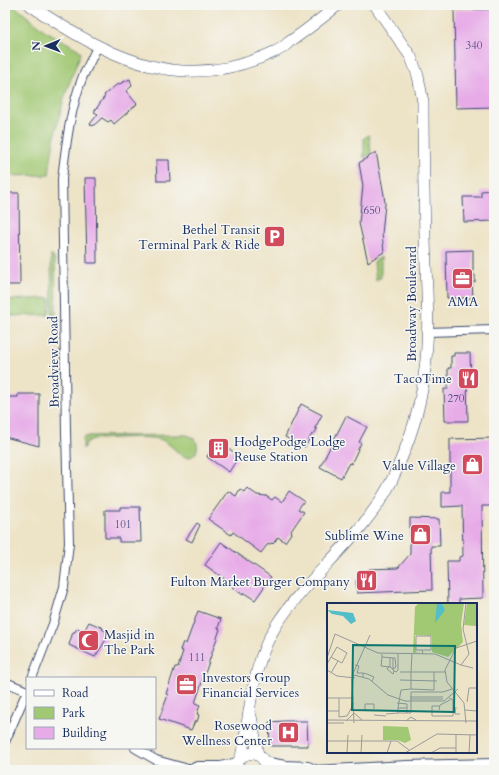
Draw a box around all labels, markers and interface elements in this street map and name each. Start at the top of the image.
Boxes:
north arrow [26,26,66,66]
house number: 340 [466,38,483,53]
text: N [29,41,44,51]
house number: 650 [364,203,381,218]
place label: Bethel Transit Terminal Park & Ride [138,221,260,254]
parking icon: Bethel Transit Terminal Park & Ride [262,223,288,249]
street label: Broadway Boulevard [403,246,421,362]
office icon: AMA [450,266,476,292]
place label: AMA [448,293,479,311]
street label: Broadview Road [44,316,64,408]
restaurant icon: TacoTime [455,365,481,391]
place label: TacoTime [394,370,452,388]
house number: 270 [448,391,465,406]
place label: HodgePodge Lodge Reuse Station [234,433,345,466]
building icon: HodgePodge Lodge Reuse Station [206,435,232,461]
shop icon: Value Village [459,452,485,478]
place label: Value Village [382,457,456,475]
house number: 101 [115,517,131,532]
shop icon: Sublime Wine [407,522,433,548]
place label: Sublime Wine [325,527,404,545]
restaurant icon: Fulton Market Burger Company [353,568,379,594]
place label: Fulton Market Burger Company [170,573,350,591]
inset map [327,603,477,753]
place label: Masjid in The Park [104,626,156,659]
mosque icon: Masjid in The Park [75,628,101,654]
house number: 111 [189,650,205,665]
place label: Investors Group Financial Services [202,669,299,702]
office icon: Investors Group Financial Services [173,671,199,697]
legend [26,677,156,749]
text: Road [62,685,89,701]
text: Park [62,705,86,721]
place label: Rosewood Wellness Center [181,717,272,750]
hospital icon: Rosewood Wellness Center [275,719,301,745]
text: Building [62,725,107,741]

